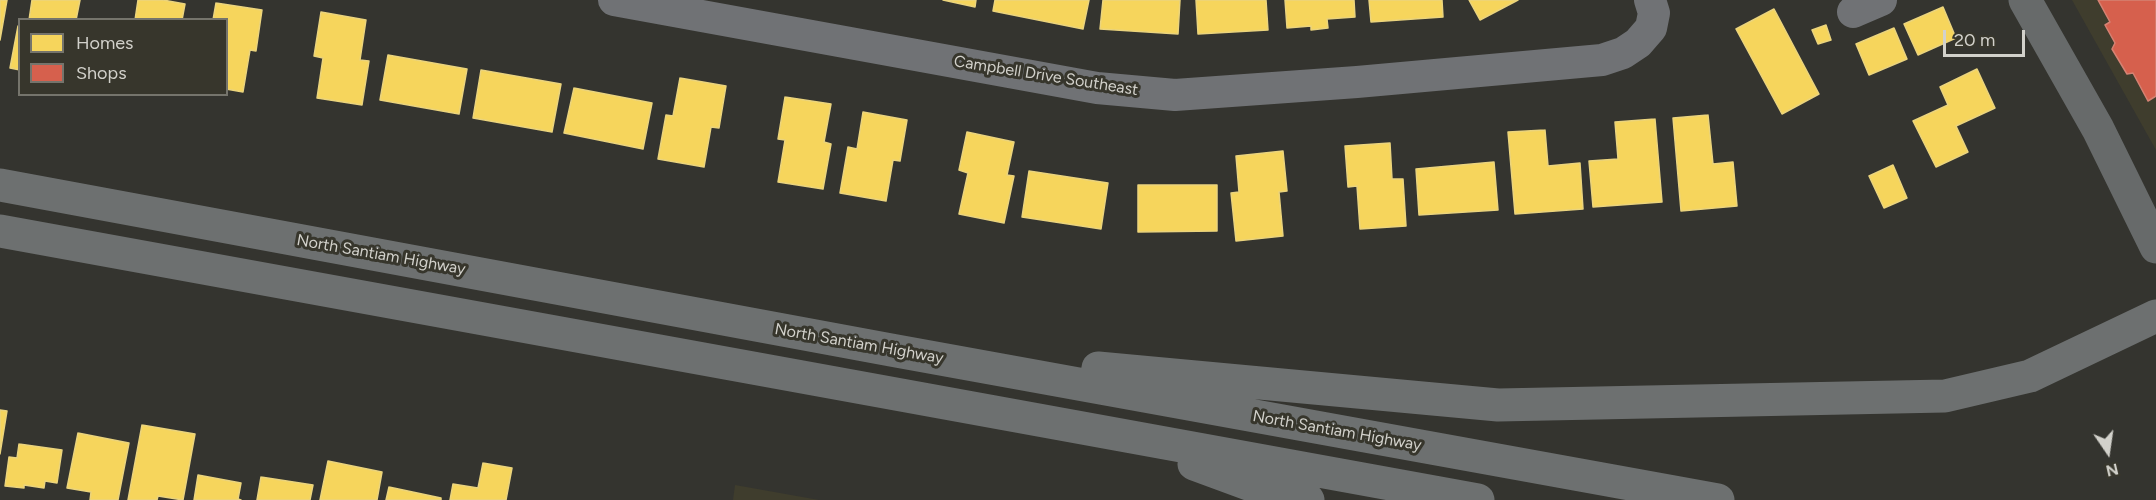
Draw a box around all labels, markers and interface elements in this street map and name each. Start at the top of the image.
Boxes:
legend [18,18,228,96]
scale bar [1946,18,2028,56]
text: 20 m [1954,29,1995,51]
text: Homes [76,32,134,54]
street label: Campbell Drive Southeast [953,52,1139,100]
text: Shops [76,62,127,84]
street label: North Santiam Highway [295,231,467,279]
street label: North Santiam Highway [773,320,945,368]
street label: North Santiam Highway [1251,407,1423,455]
north arrow [2078,422,2138,482]
text: N [2104,459,2120,481]

